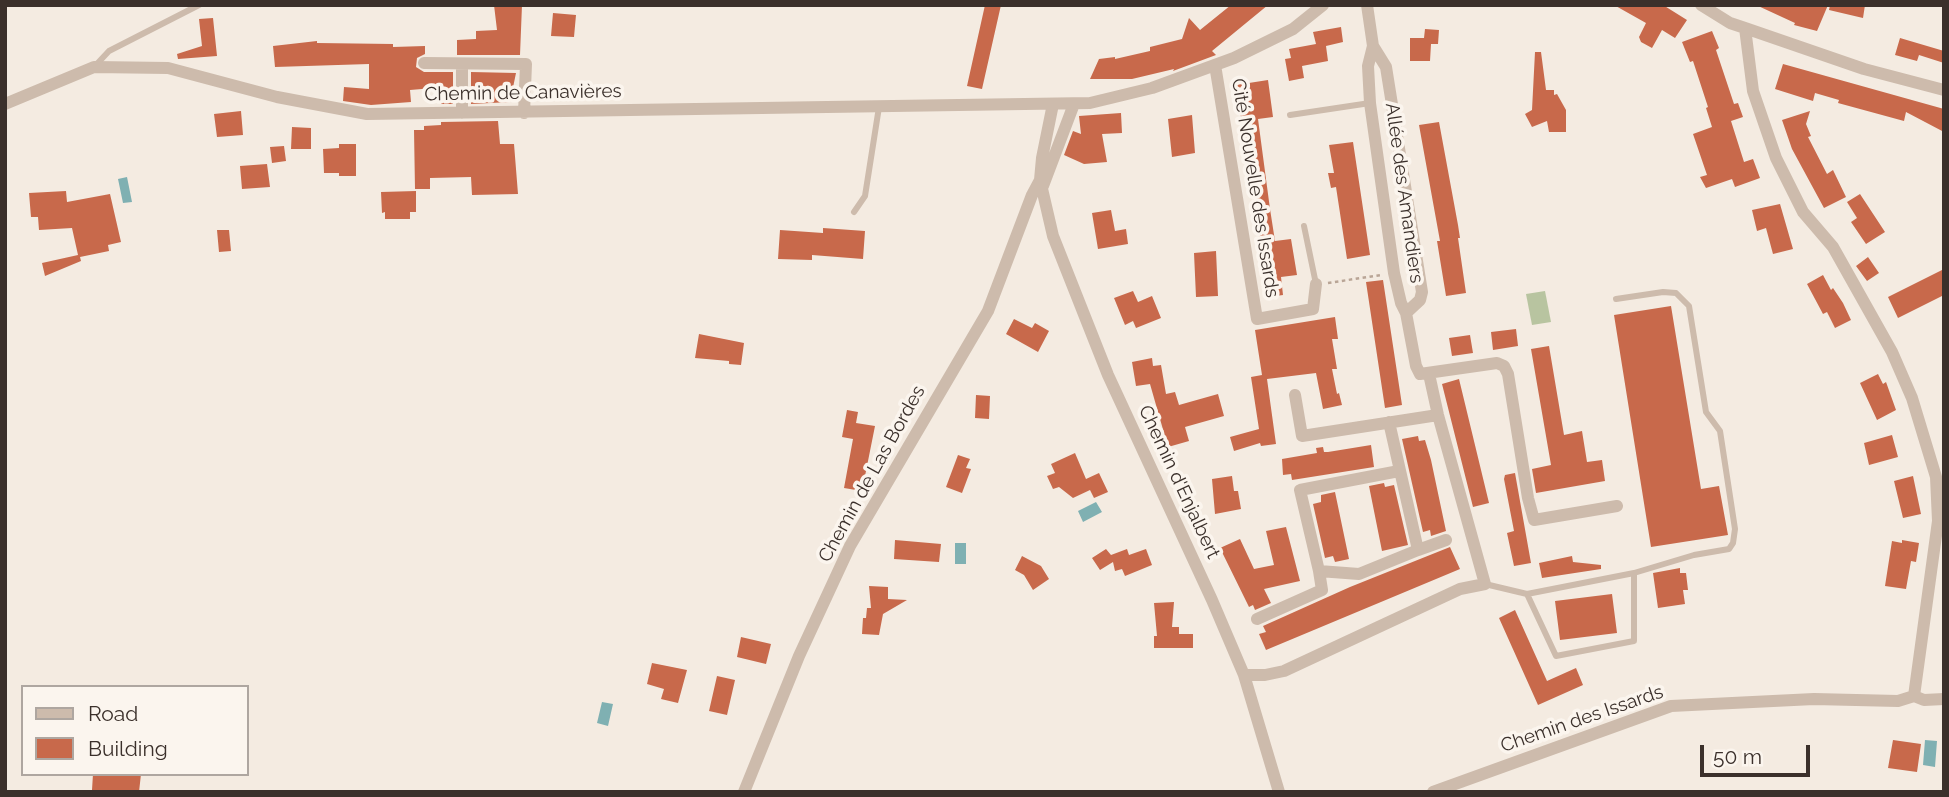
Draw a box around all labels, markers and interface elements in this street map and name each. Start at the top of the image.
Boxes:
street label: Cité Nouvelle des Issards [1226,77,1284,299]
street label: Chemin de Canavières [424,80,622,106]
street label: Allée des Amandiers [1380,101,1428,285]
street label: Chemin de Las Bordes [814,382,930,566]
street label: Chemin d'Enjalbert [1133,402,1225,562]
street label: Chemin des Issards [1498,680,1666,758]
legend [21,685,248,776]
text: Road [88,701,138,726]
scale bar [1704,730,1814,774]
text: Building [88,736,168,761]
text: 50 m [1713,744,1762,769]

